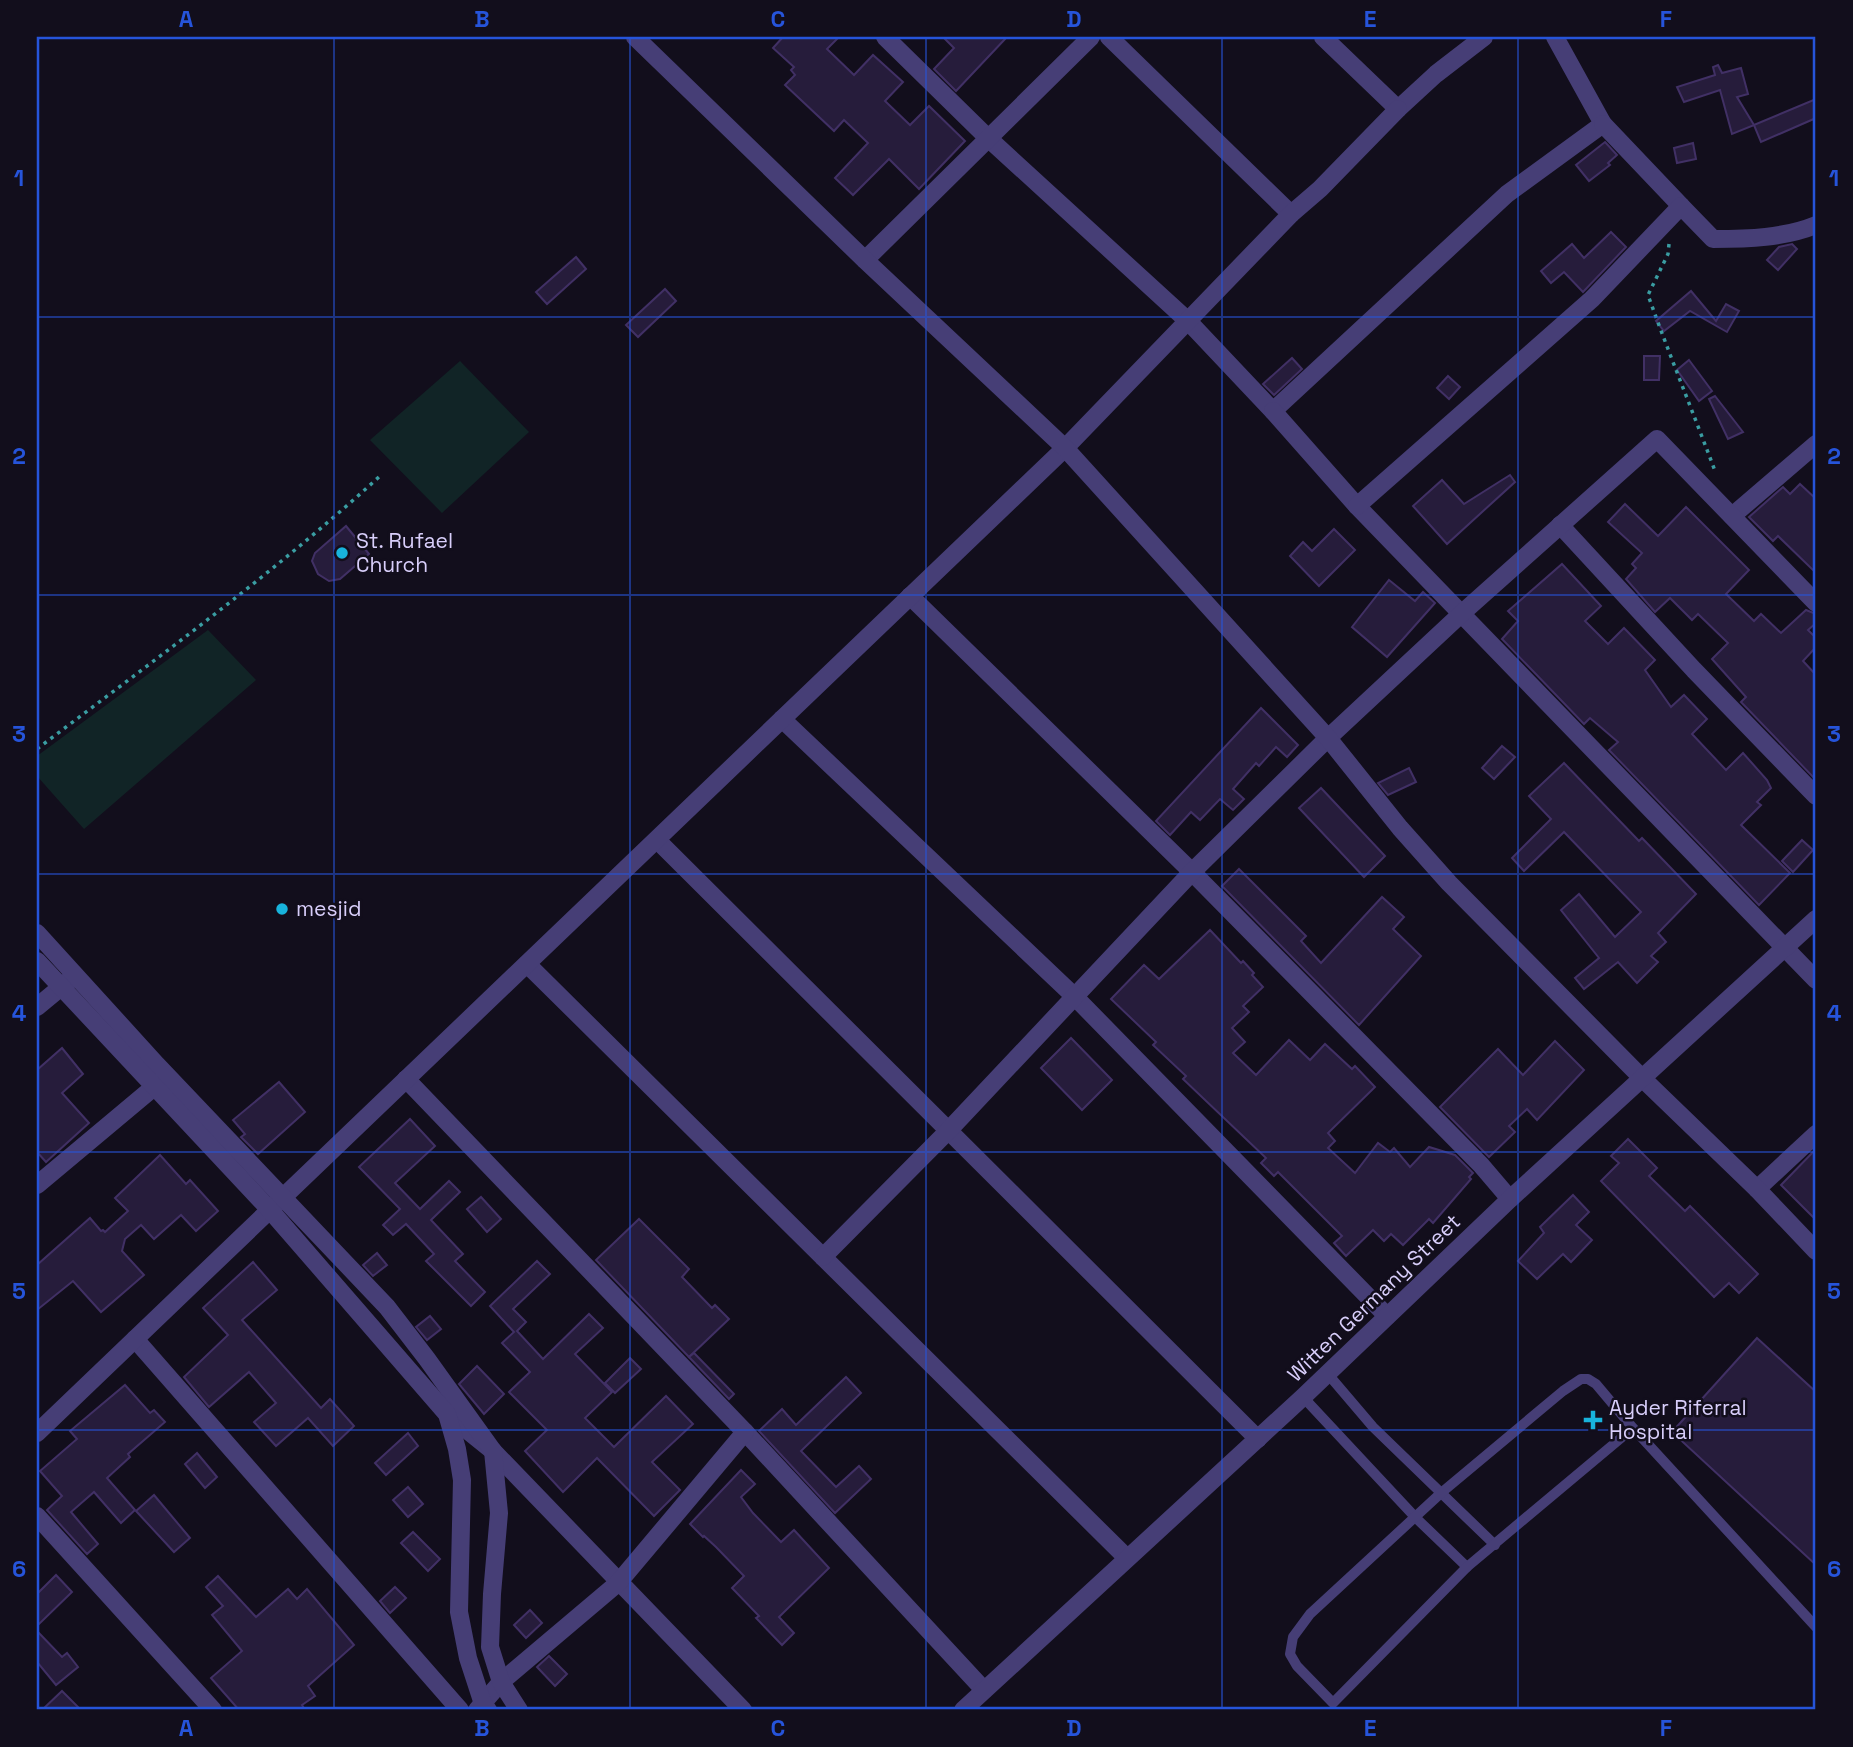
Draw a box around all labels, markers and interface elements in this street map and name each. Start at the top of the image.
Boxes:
text: A [179,4,194,34]
text: B [474,4,490,34]
text: C [771,4,785,34]
text: D [1066,4,1082,34]
text: E [1364,4,1376,34]
text: F [1660,4,1672,34]
text: 1 [14,163,24,193]
text: 1 [1829,163,1839,193]
text: 2 [12,441,26,471]
text: 2 [1827,441,1841,471]
place label: St. Rufael Church [356,527,453,578]
marker: St. Rufael Church [334,545,350,561]
text: 3 [12,719,26,749]
text: 3 [1827,719,1841,749]
place label: mesjid [296,895,361,922]
marker: mesjid [274,901,290,917]
text: 4 [12,998,27,1028]
text: 4 [1827,998,1842,1028]
street label: Witten Germany Street [1282,1208,1466,1387]
text: 5 [12,1276,26,1306]
text: 5 [1827,1276,1841,1306]
place label: Ayder Riferral Hospital [1609,1394,1747,1445]
marker: Ayder Riferral Hospital [1583,1410,1603,1430]
text: 6 [12,1554,26,1584]
text: 6 [1827,1554,1841,1584]
text: A [179,1713,194,1743]
text: B [474,1713,490,1743]
text: C [771,1713,785,1743]
text: D [1066,1713,1082,1743]
text: E [1364,1713,1376,1743]
text: F [1660,1713,1672,1743]

